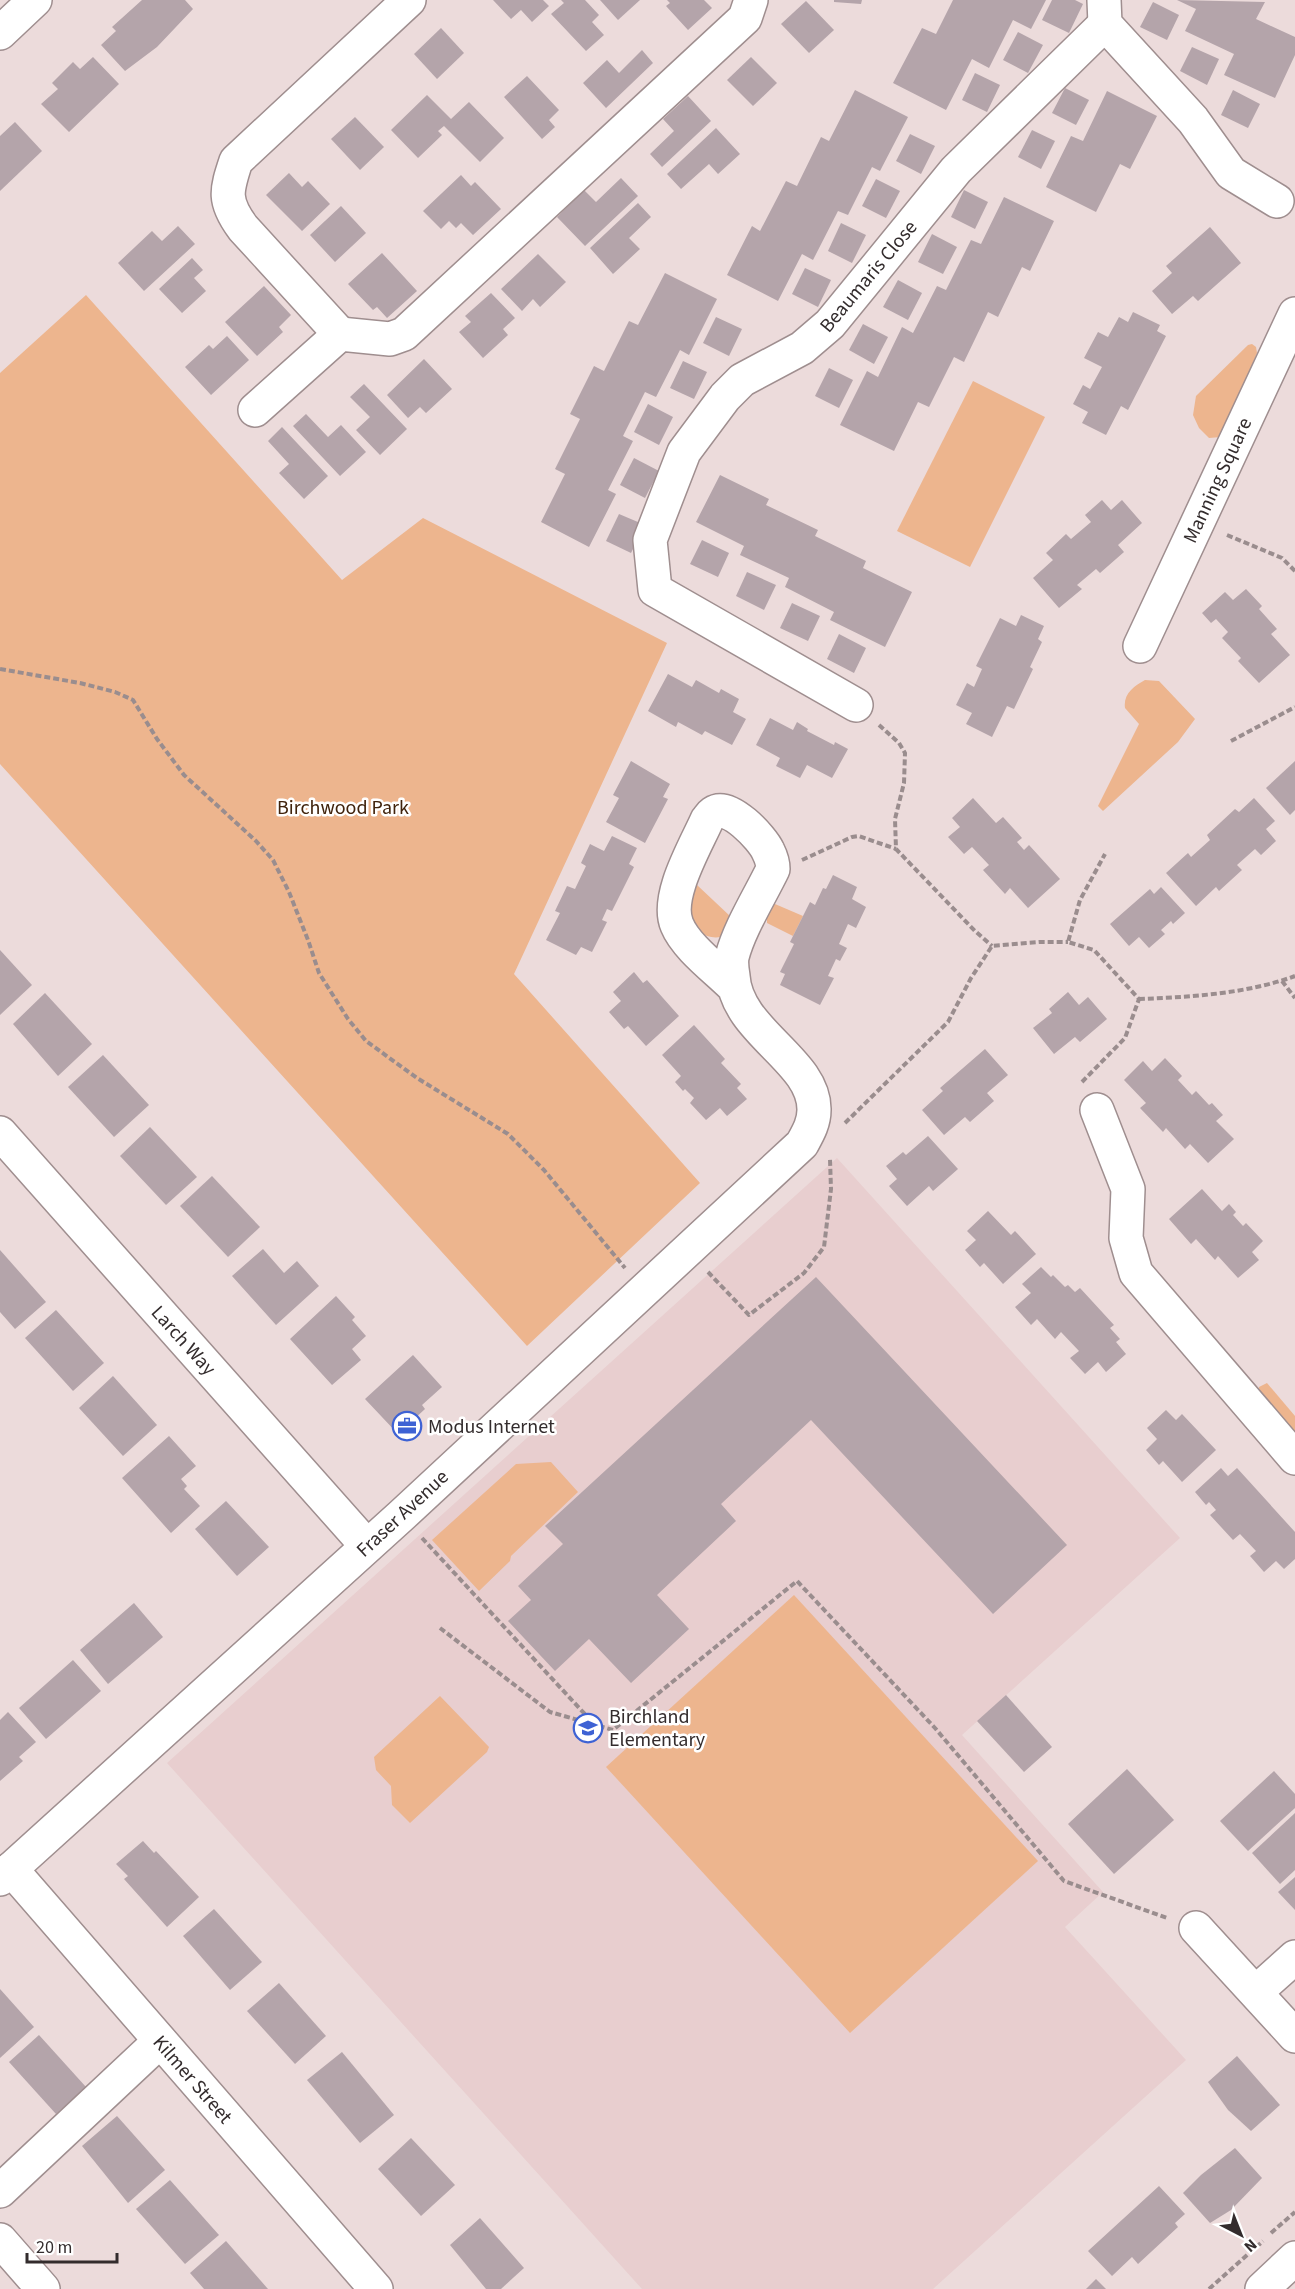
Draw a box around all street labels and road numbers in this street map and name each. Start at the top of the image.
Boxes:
street label: Beaumaris Close [813,214,924,339]
street label: Manning Square [1177,413,1259,548]
street label: Larch Way [144,1300,223,1382]
street label: Fraser Avenue [350,1464,455,1564]
street label: Kilmer Street [146,2029,239,2130]

